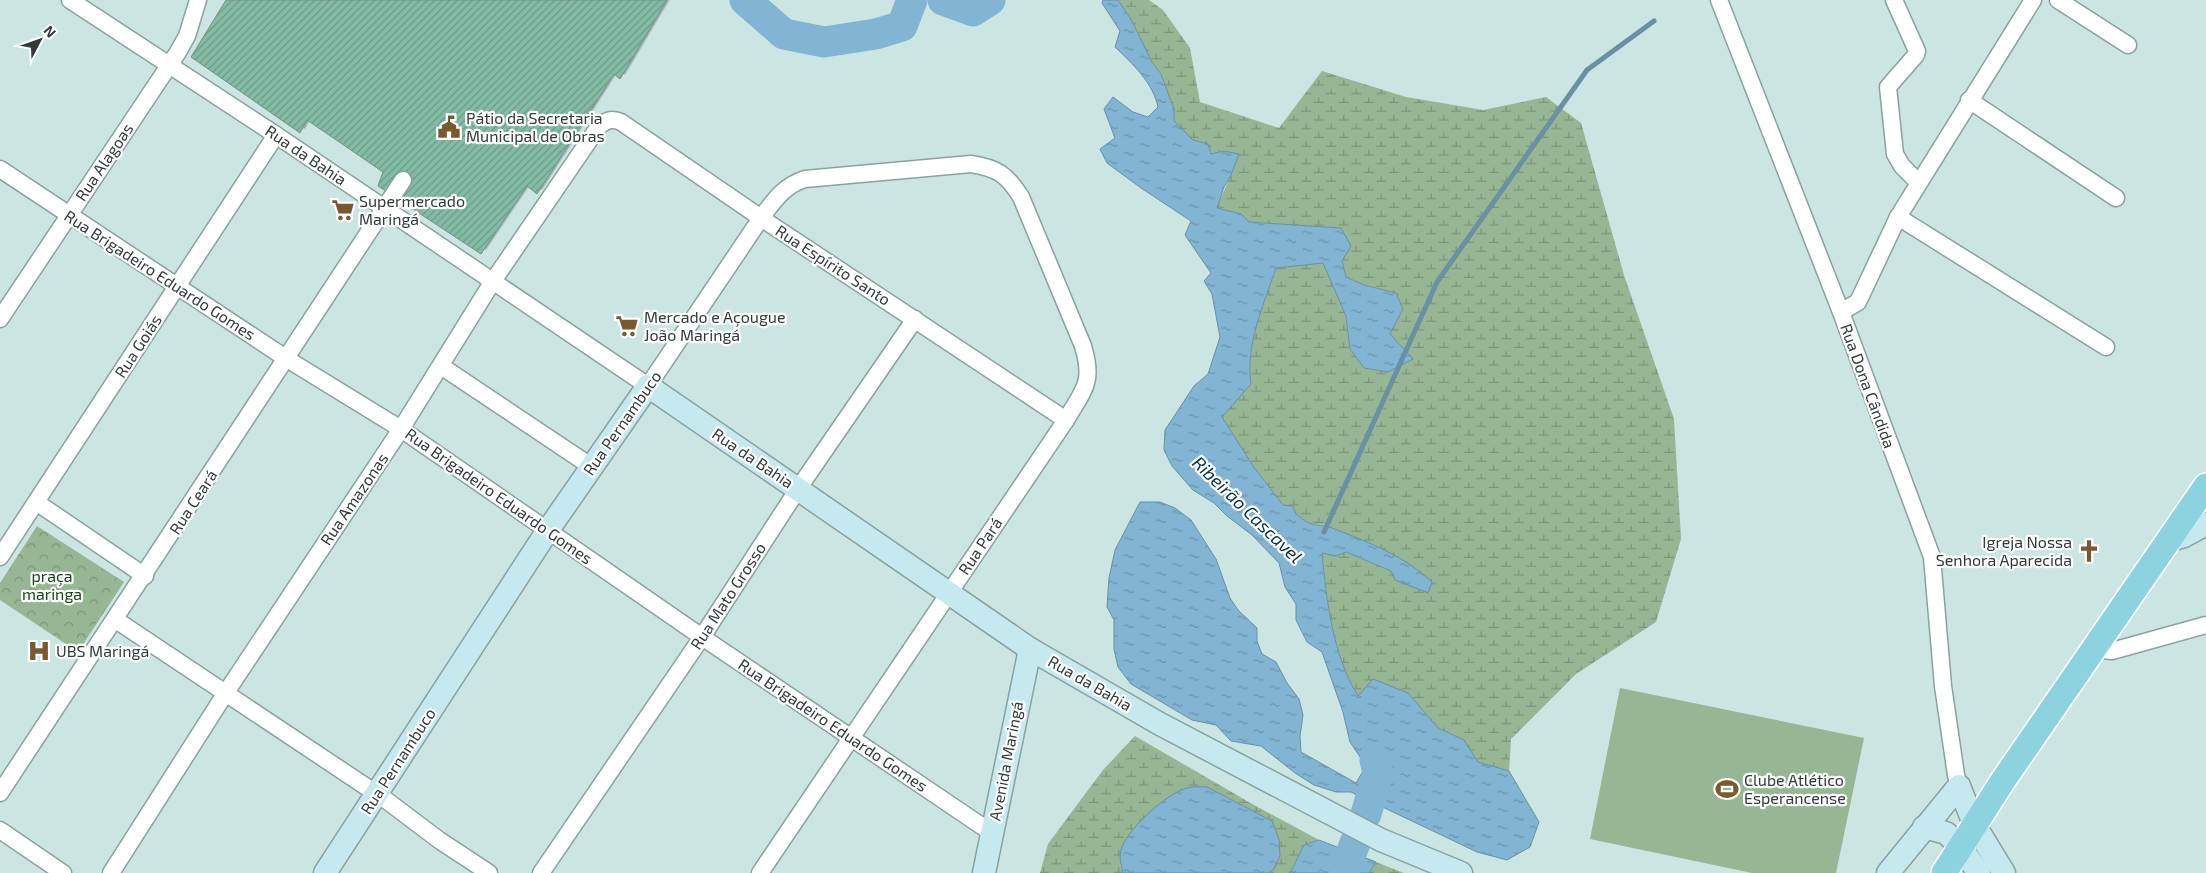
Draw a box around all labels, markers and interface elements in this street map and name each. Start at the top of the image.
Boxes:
north arrow [15,15,65,65]
text: N [40,22,60,41]
place label: Pátio da Secretaria Municipal de Obras [466,108,605,145]
public building icon: Pátio da Secretaria Municipal de Obras [436,114,462,140]
street label: Rua Alagoas [71,119,136,204]
street label: Rua da Bahia [262,121,350,189]
place label: Supermercado Maringá [359,191,465,228]
supermarket icon: Supermercado Maringá [330,197,356,223]
street label: Rua Brigadeiro Eduardo Gomes [61,206,259,344]
street label: Rua Espírito Santo [772,220,894,309]
place label: Mercado e Açougue João Maringá [644,307,786,344]
street label: Rua Goiás [110,311,165,381]
supermarket icon: Mercado e Açougue João Maringá [614,313,640,339]
street label: Rua Dona Cândida [1837,321,1900,451]
street label: Rua Pernambuco [579,367,665,478]
street label: Rua Brigadeiro Eduardo Gomes [402,424,596,568]
street label: Rua da Bahia [709,424,797,492]
street label: Rua Amazonas [316,449,391,548]
water label: Ribeirão Cascavel [1188,451,1307,567]
street label: Rua Ceará [165,466,220,538]
street label: Rua Pará [954,514,1006,578]
place label: Igreja Nossa Senhora Aparecida [1936,532,2072,569]
church icon: Igreja Nossa Senhora Aparecida [2076,538,2102,564]
street label: Rua Mato Grosso [686,539,769,653]
park label: praça maringa [22,566,82,603]
hospital icon: UBS Maringá [26,638,52,664]
place label: UBS Maringá [56,641,149,660]
street label: Rua da Bahia [1045,651,1136,714]
street label: Rua Brigadeiro Eduardo Gomes [735,654,931,795]
street label: Avenida Maringá [985,699,1026,822]
street label: Rua Pernambuco [356,704,439,817]
place label: Clube Atlético Esperancense [1744,770,1846,807]
sports icon: Clube Atlético Esperancense [1714,776,1740,802]

